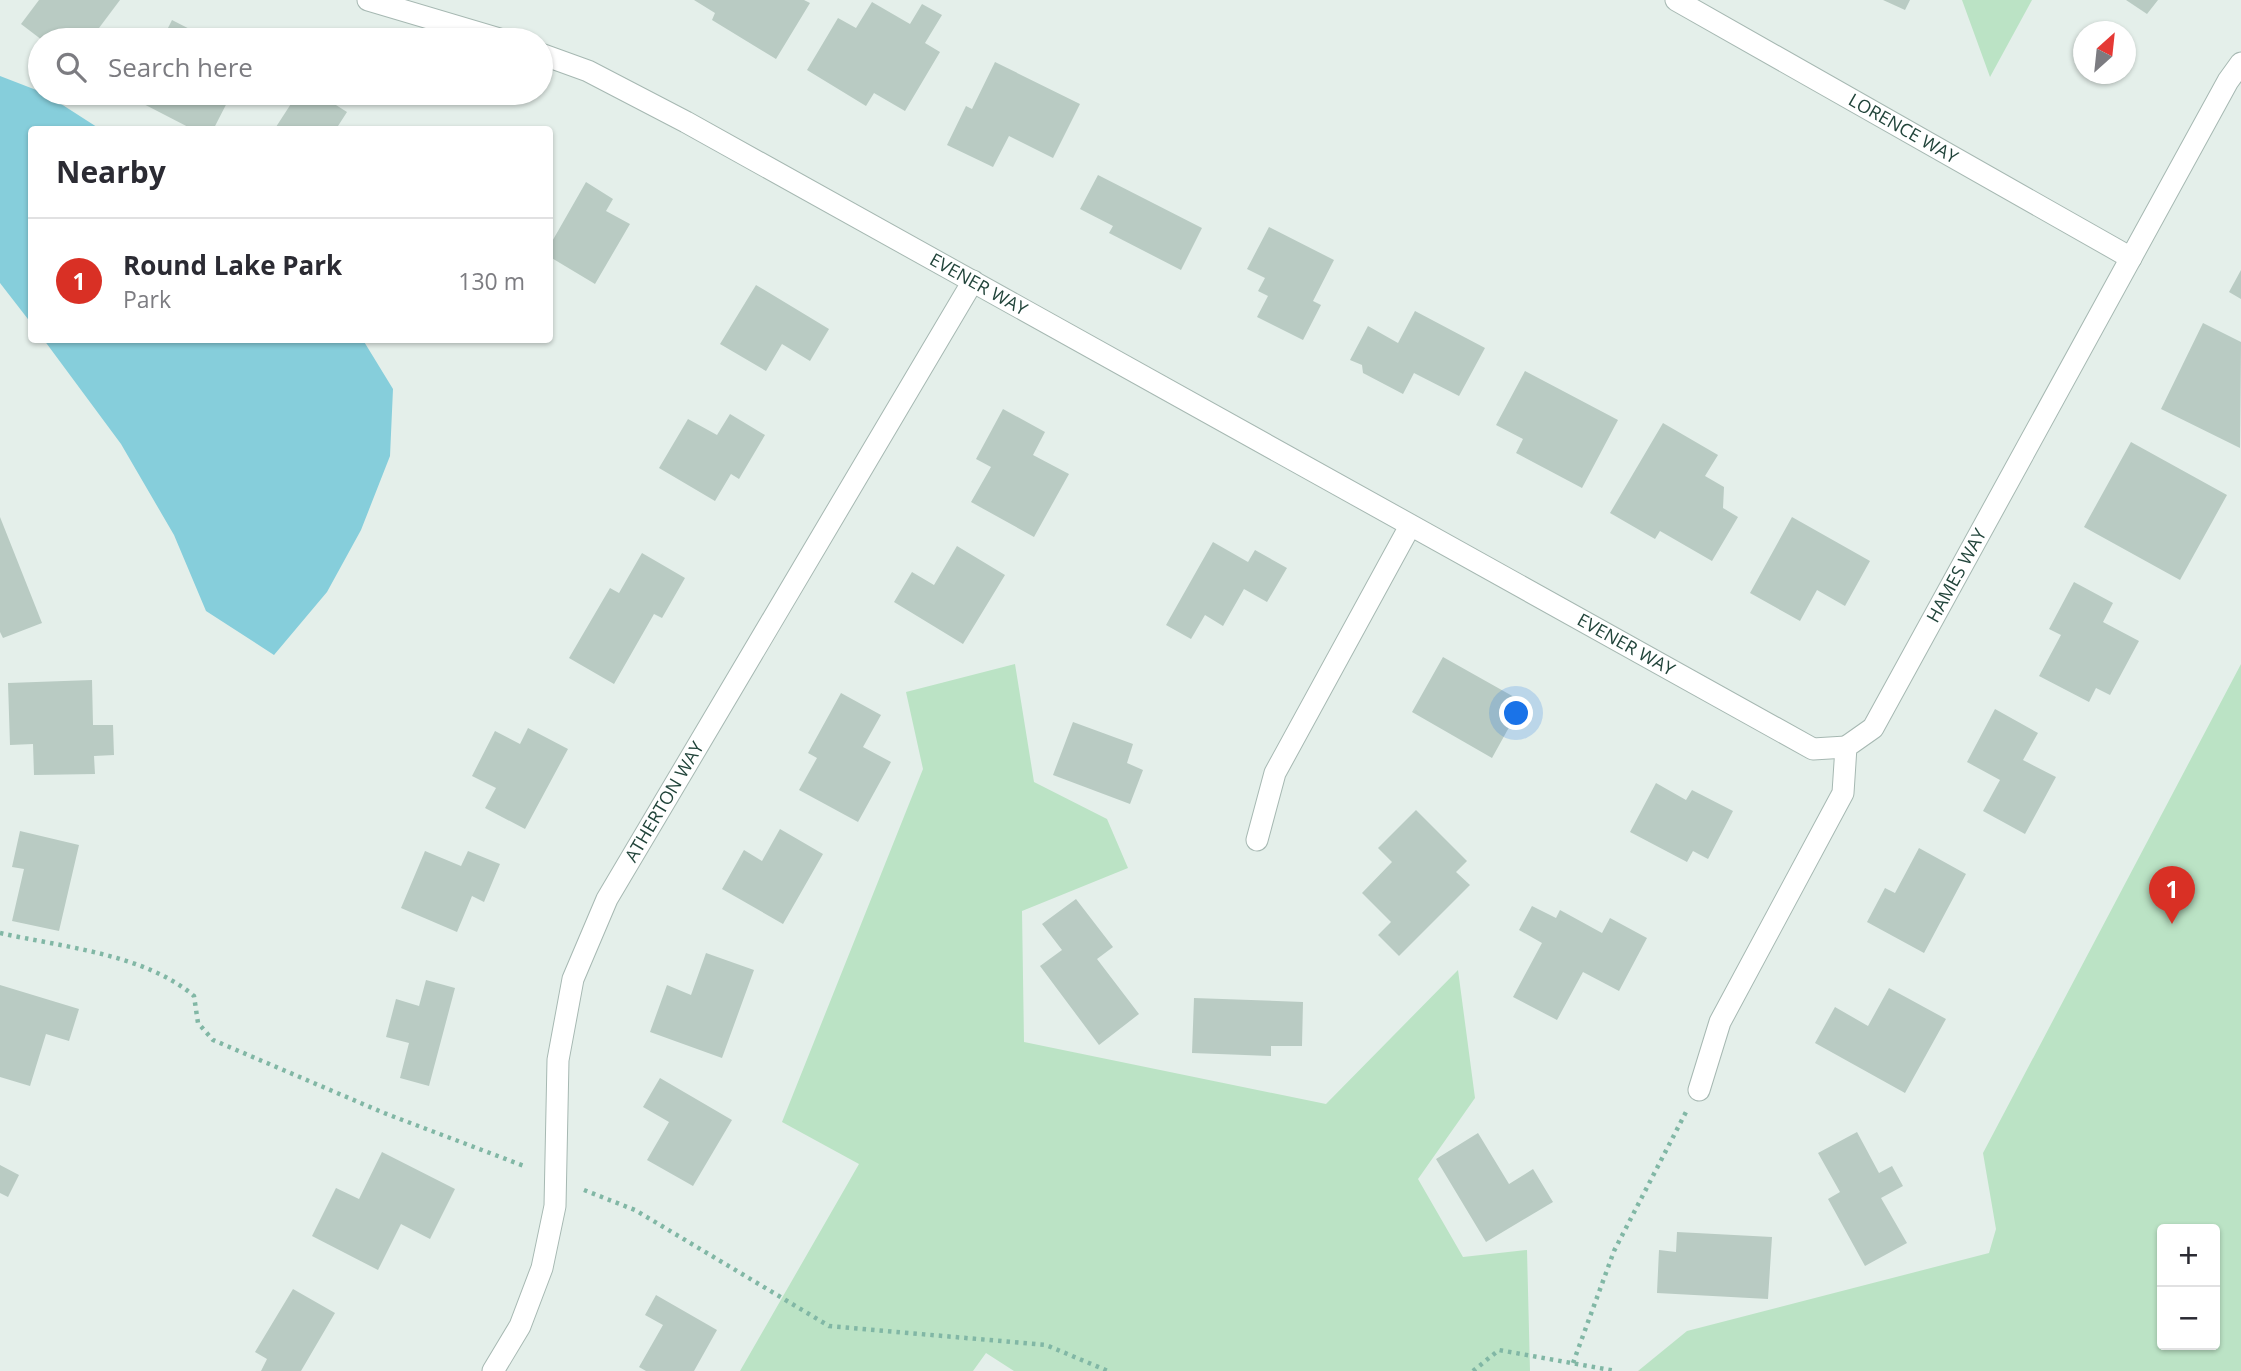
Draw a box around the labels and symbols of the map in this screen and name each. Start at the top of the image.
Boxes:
north arrow [2073,21,2136,84]
street label: LORENCE WAY [1844,87,1963,169]
street label: EVENER WAY [926,247,1033,321]
street label: HAMES WAY [1920,523,1992,626]
street label: EVENER WAY [1573,607,1680,681]
your location [1499,696,1533,730]
street label: ATHERTON WAY [619,736,709,866]
pin: 1 [2149,866,2195,924]

